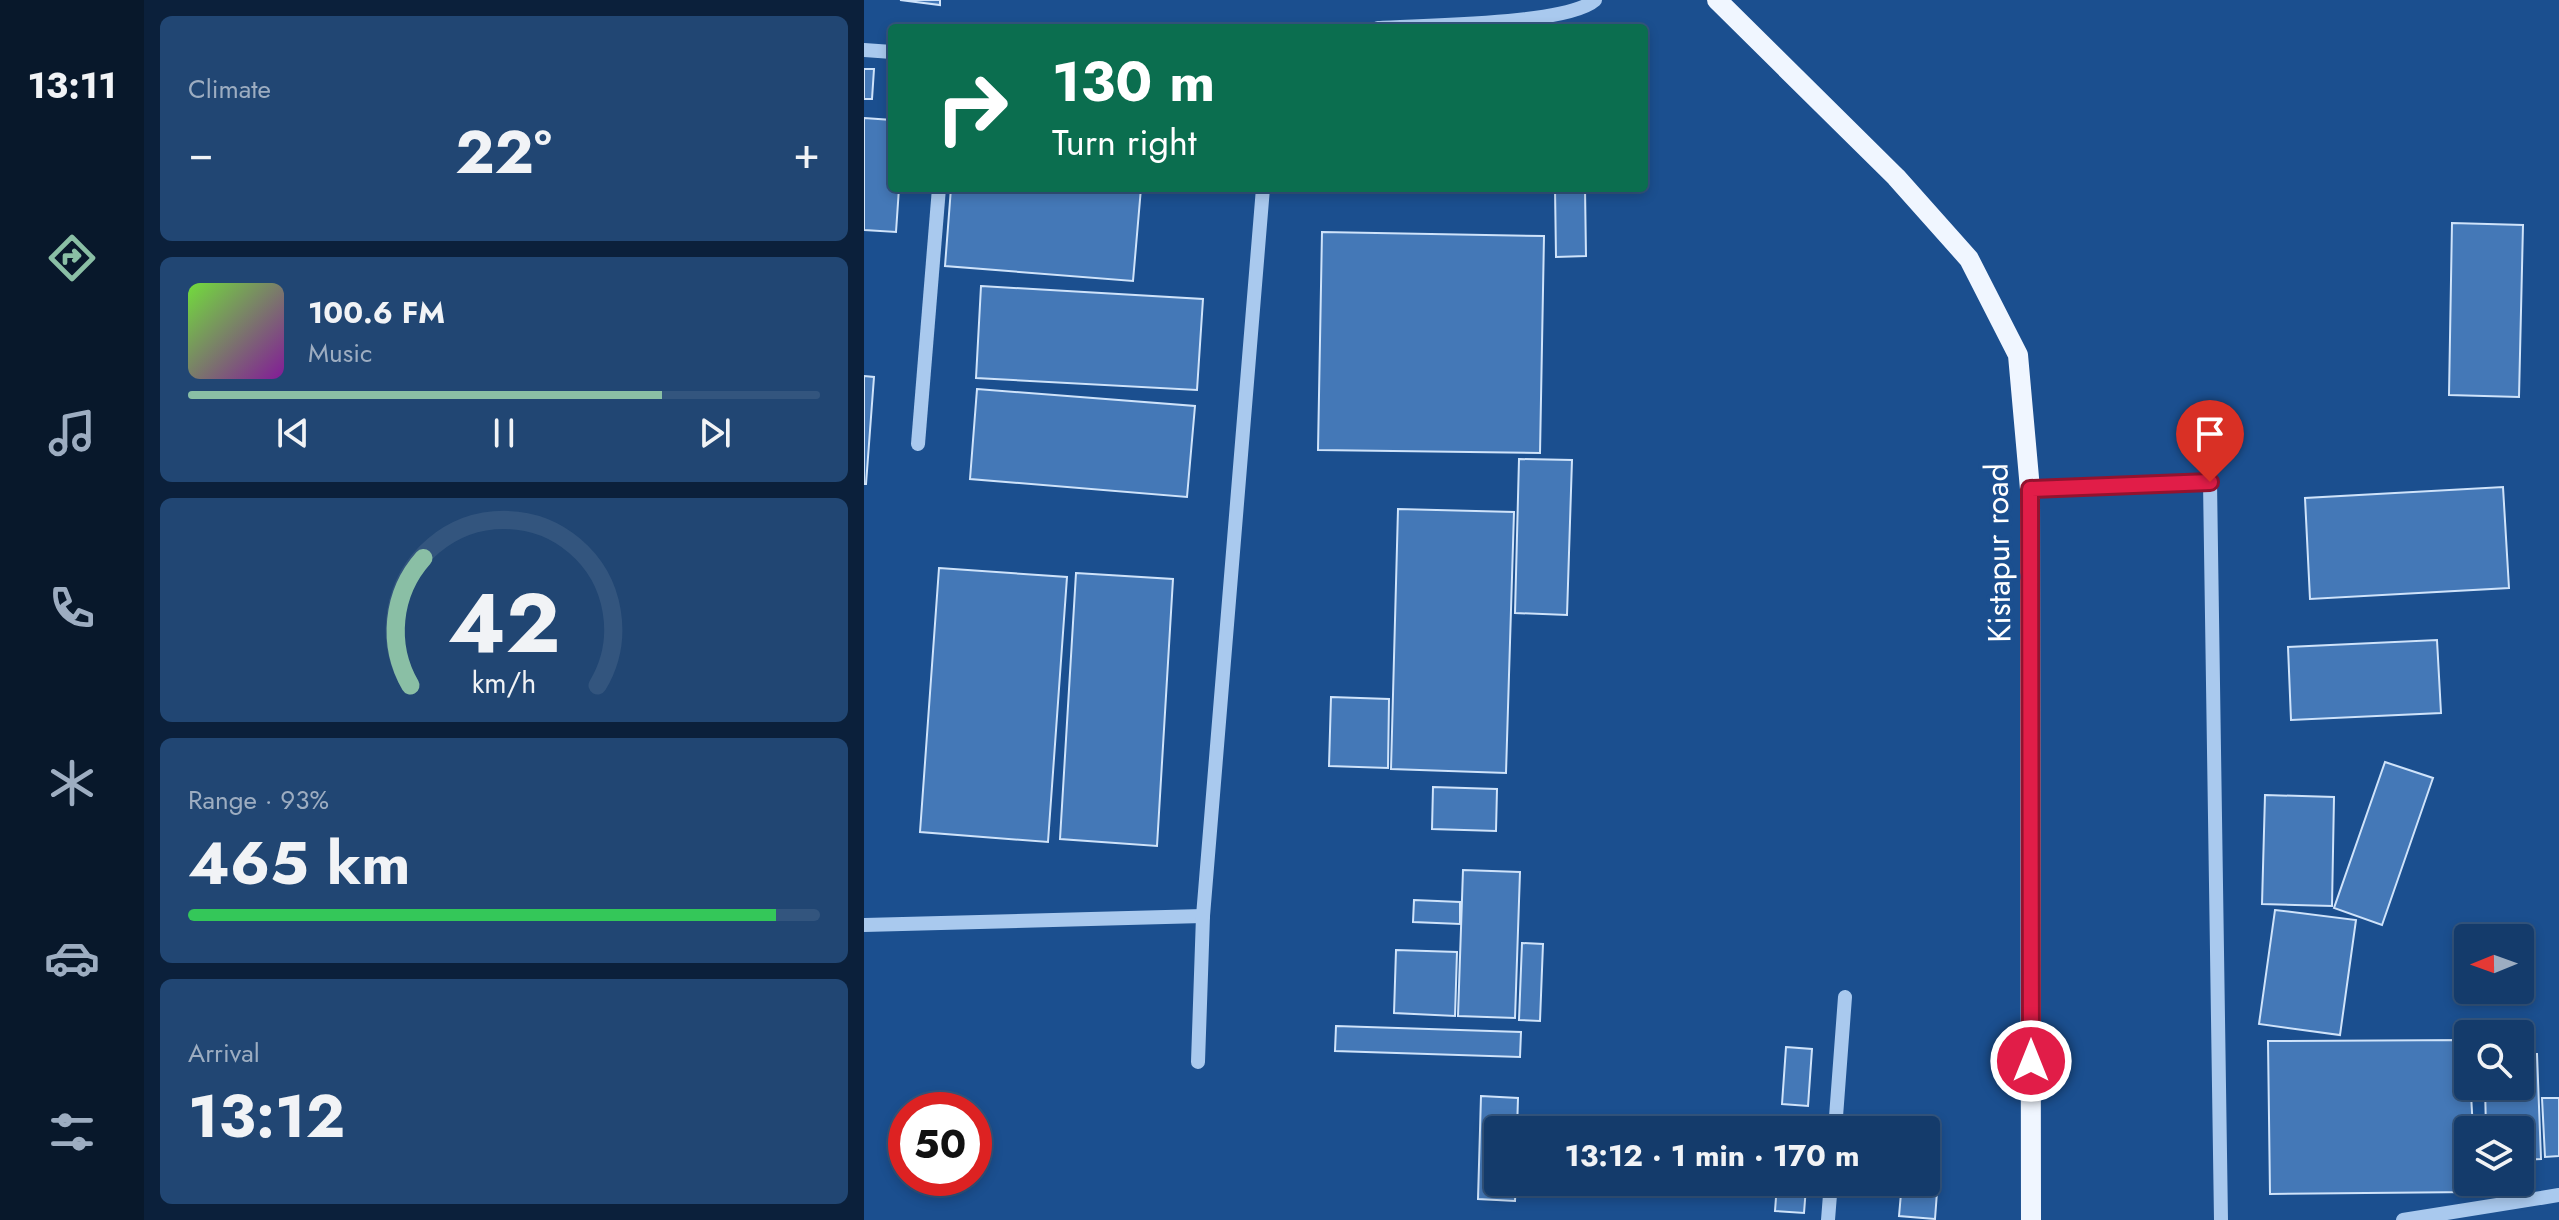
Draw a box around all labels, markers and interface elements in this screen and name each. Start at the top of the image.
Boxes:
text: 130 m [1052,41,1215,122]
icon: right [920,56,1024,160]
text: 13:11 [28,59,116,111]
text: Climate [188,70,271,108]
text: 22° [455,109,552,196]
text: Turn right [1052,116,1197,168]
text: − [188,121,214,185]
text: + [793,121,820,185]
icon: directions [44,230,100,286]
text: 100.6 FM [308,291,445,334]
text: Music [308,334,372,372]
pin [2176,400,2244,482]
icon: music [44,405,100,461]
icon: previous [271,411,315,455]
icon: pause [482,411,526,455]
icon: next [693,411,737,455]
icon: arrive [2188,412,2232,456]
street label: Kistapur road [1973,463,2023,643]
text: 42 [448,563,560,683]
icon: phone [44,580,100,636]
text: km/h [472,662,536,704]
icon: climate [44,755,100,811]
text: Range · 93% [188,781,329,819]
text: 465 km [188,820,411,907]
north arrow [2454,924,2534,1004]
map controls [2454,924,2534,1196]
icon: car [44,930,100,986]
position arrow [1989,1019,2073,1103]
button: search [2454,1020,2534,1100]
text: Arrival [188,1034,260,1072]
text: 13:12 [188,1073,345,1160]
speed limit sign: 50 [888,1092,992,1196]
icon: filters [44,1104,100,1160]
button: layers [2454,1116,2534,1196]
text: 13:12 · 1 min · 170 m [1564,1134,1860,1177]

